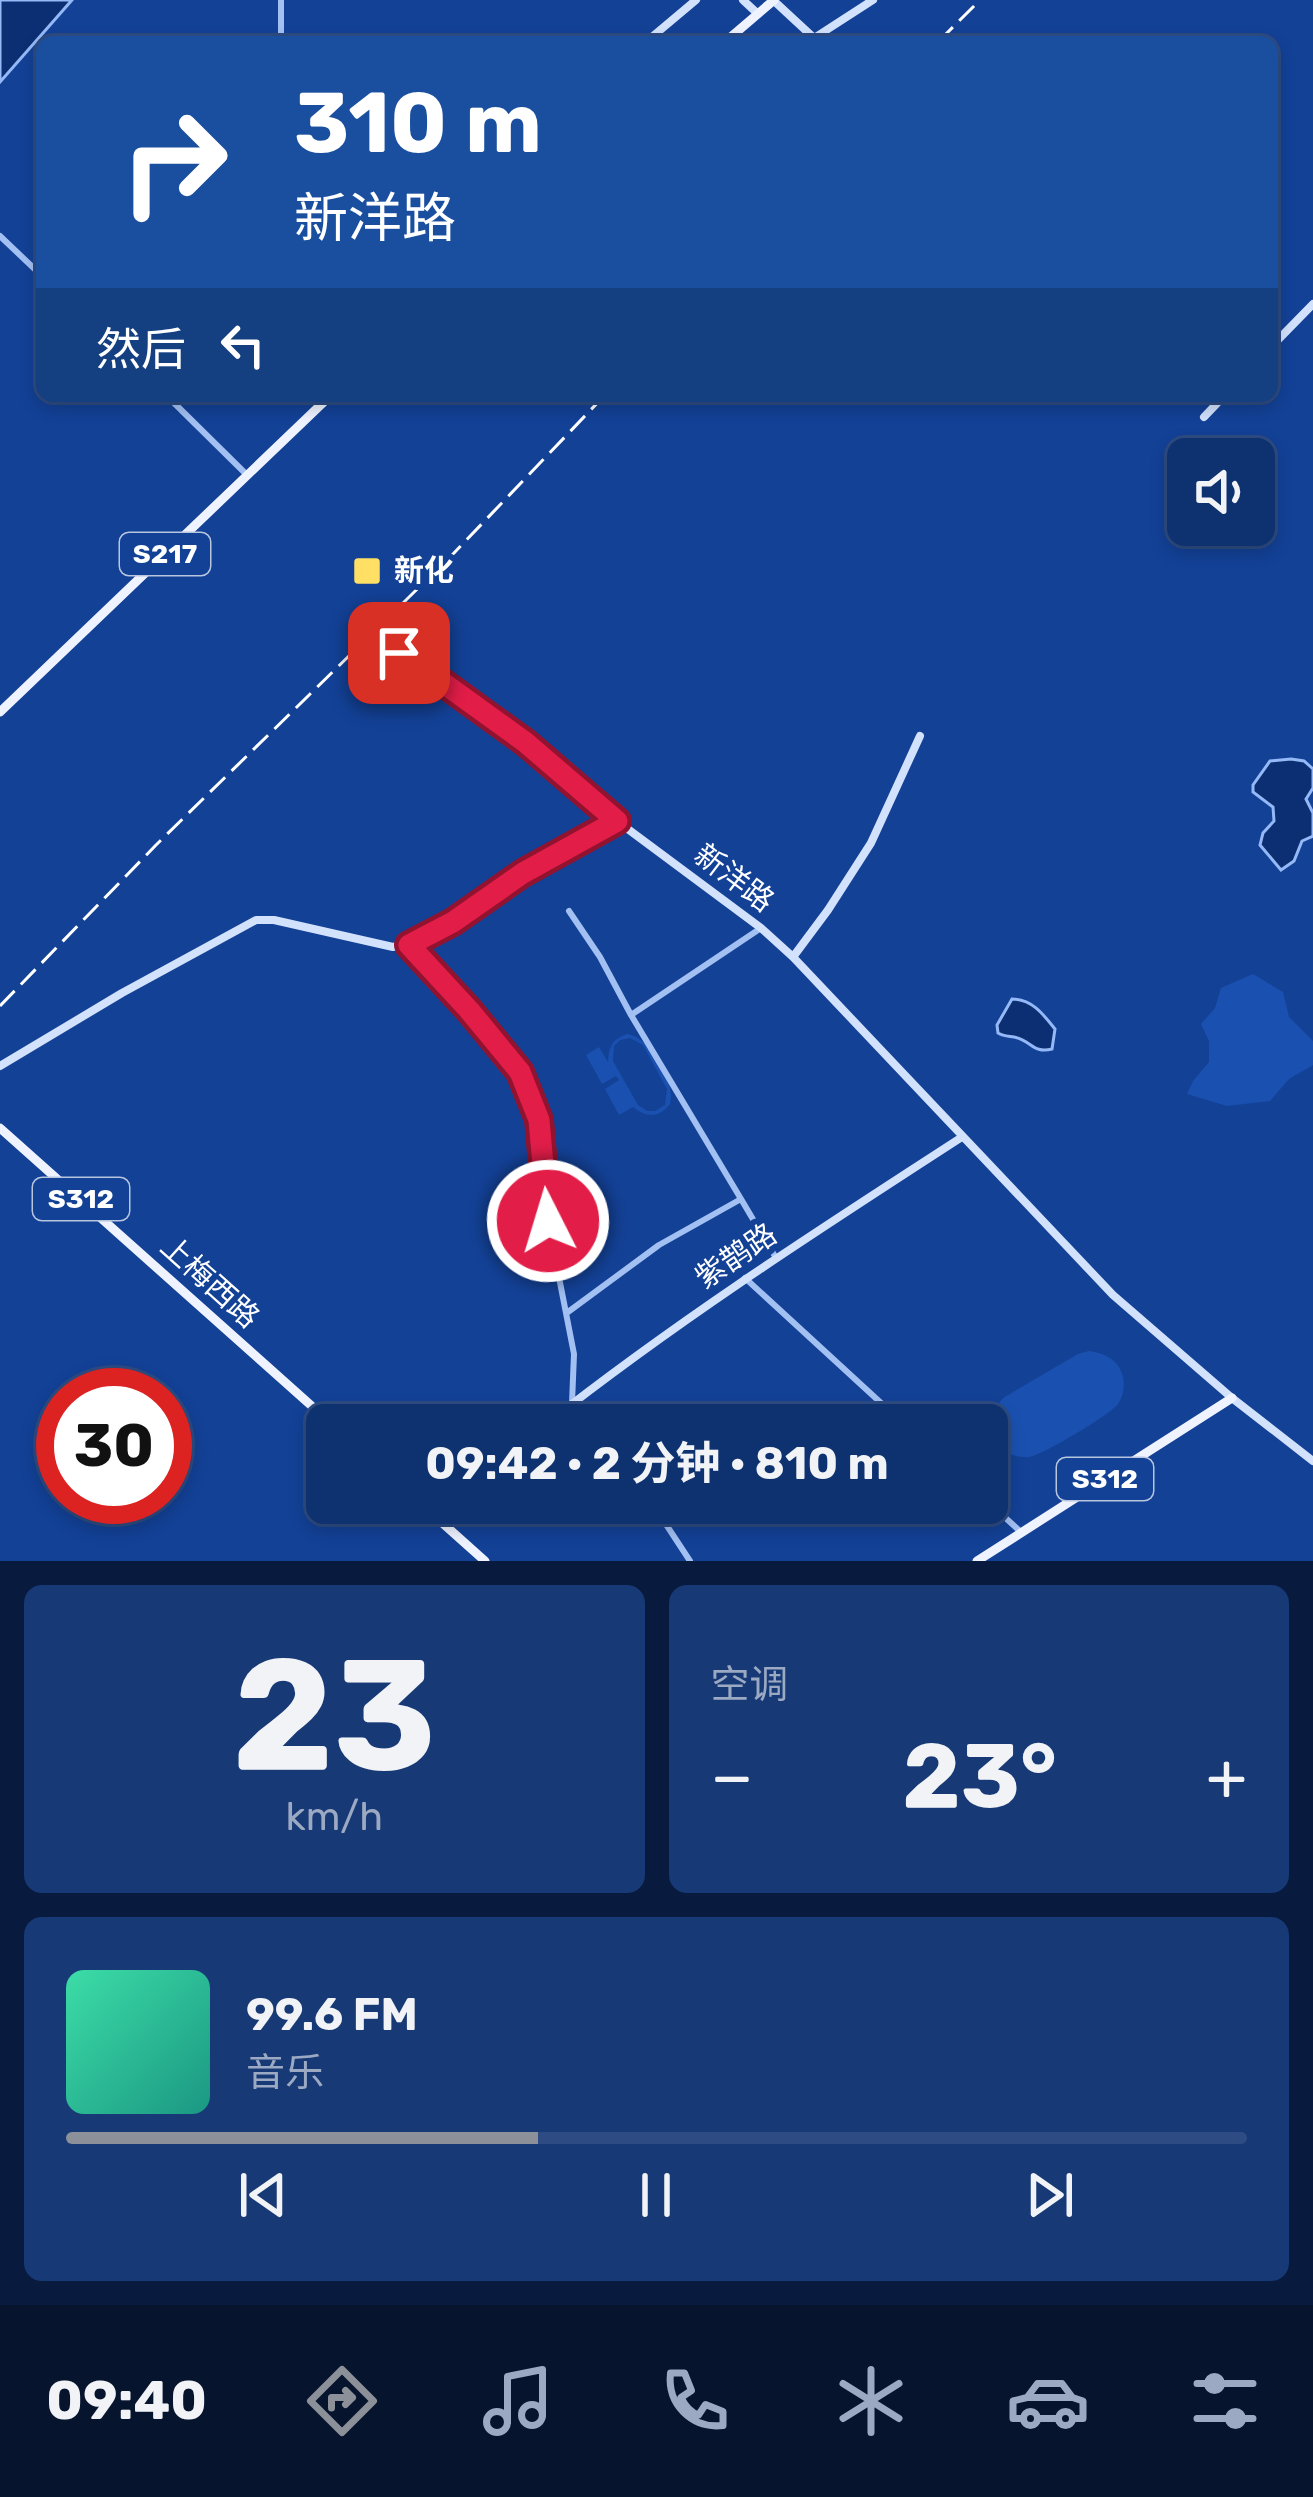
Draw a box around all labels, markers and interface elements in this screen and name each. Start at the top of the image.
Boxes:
text: 310 m [294,73,542,173]
icon: right [96,84,252,240]
text: 新洋路 [294,187,456,251]
icon: left [210,312,276,378]
text: 然后 [96,323,186,376]
map controls [1167,438,1275,546]
button: sound [1167,438,1275,546]
road number: S217 [120,533,210,575]
place label: 新化 [394,553,454,589]
marker: 新化 [351,555,383,587]
pin [348,602,450,704]
icon: arrive [366,620,432,686]
street label: 新洋路 [687,837,781,919]
position arrow [485,1158,611,1284]
road number: S312 [33,1178,129,1220]
street label: 紫鹊路 [689,1216,783,1296]
street label: 上梅西路 [153,1228,267,1336]
speed limit sign: 30 [36,1368,192,1524]
text: 09:42 · 2 分钟 · 810 m [425,1437,889,1490]
road number: S312 [1057,1458,1153,1500]
text: 23 [232,1623,436,1808]
text: 空调 [711,1662,789,1708]
text: 23° [902,1723,1057,1830]
text: − [711,1737,753,1816]
text: + [1206,1737,1247,1816]
text: km/h [286,1794,383,1840]
text: 99.6 FM [246,1988,418,2041]
text: 音乐 [246,2050,324,2096]
icon: previous [230,2162,296,2228]
icon: pause [623,2162,689,2228]
icon: next [1017,2162,1083,2228]
icon: directions [300,2359,384,2443]
icon: music [476,2359,560,2443]
icon: phone [653,2359,737,2443]
icon: climate [829,2359,913,2443]
icon: car [1006,2359,1090,2443]
icon: filters [1183,2359,1267,2443]
text: 09:40 [46,2369,207,2433]

